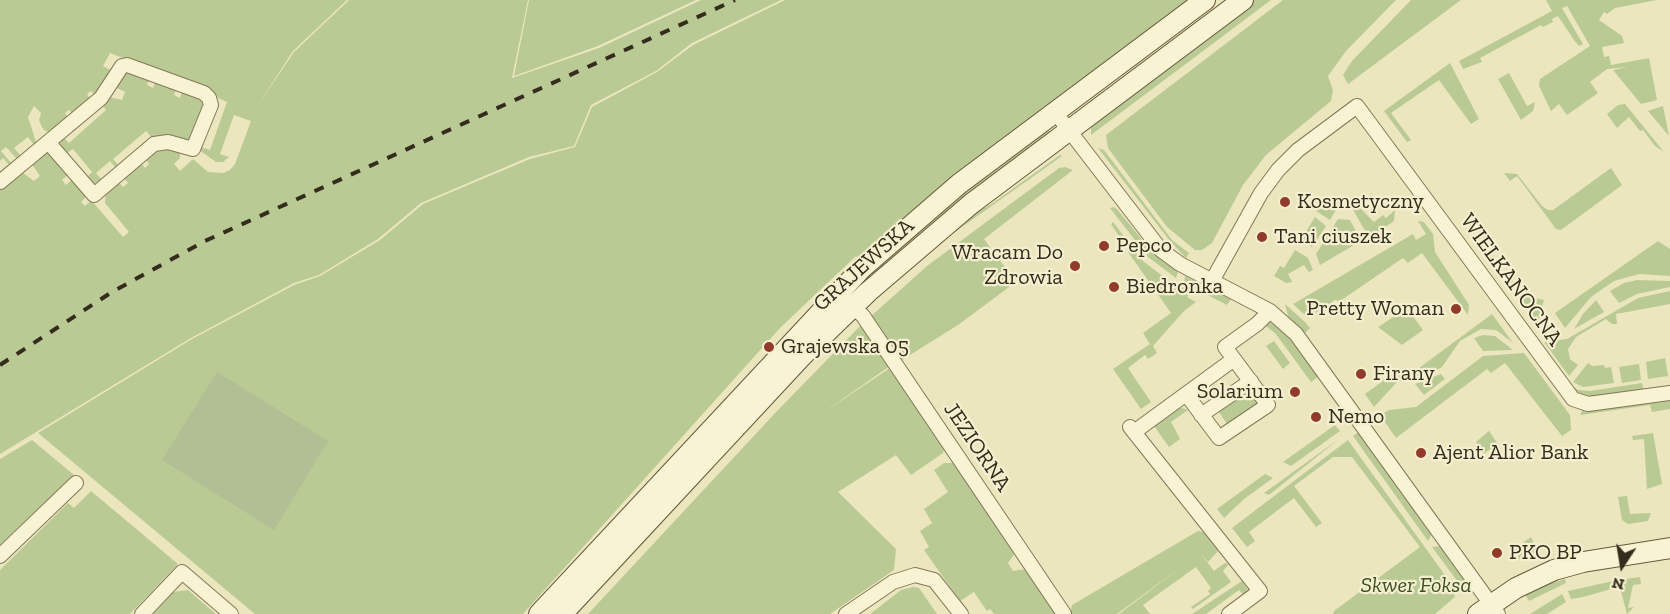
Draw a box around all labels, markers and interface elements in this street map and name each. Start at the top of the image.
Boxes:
place label: Kosmetyczny [1297,189,1424,215]
marker: Kosmetyczny [1278,195,1292,209]
street label: WIELKANOCNA [1454,209,1568,351]
street label: GRAJEWSKA [808,213,920,317]
place label: Tani ciuszek [1274,224,1392,250]
marker: Tani ciuszek [1255,230,1269,244]
place label: Pepco [1116,233,1172,259]
marker: Pepco [1097,239,1111,253]
place label: Wracam Do Zdrowia [952,240,1063,292]
marker: Wracam Do Zdrowia [1068,259,1082,273]
place label: Biedronka [1126,274,1223,300]
marker: Biedronka [1107,280,1121,294]
place label: Pretty Woman [1306,296,1444,322]
marker: Pretty Woman [1449,302,1463,316]
place label: Grajewska 05 [781,334,909,360]
marker: Grajewska 05 [762,340,776,354]
place label: Firany [1373,361,1435,387]
marker: Firany [1354,367,1368,381]
place label: Solarium [1197,379,1283,405]
marker: Solarium [1288,385,1302,399]
street label: JEZIORNA [938,397,1016,497]
place label: Nemo [1328,404,1384,430]
marker: Nemo [1309,410,1323,424]
place label: Ajent Alior Bank [1433,440,1588,466]
marker: Ajent Alior Bank [1414,446,1428,460]
north arrow [1592,536,1652,596]
place label: PKO BP [1509,540,1582,566]
marker: PKO BP [1490,546,1504,560]
park label: Skwer Foksa [1360,573,1472,599]
text: N [1610,574,1626,595]

